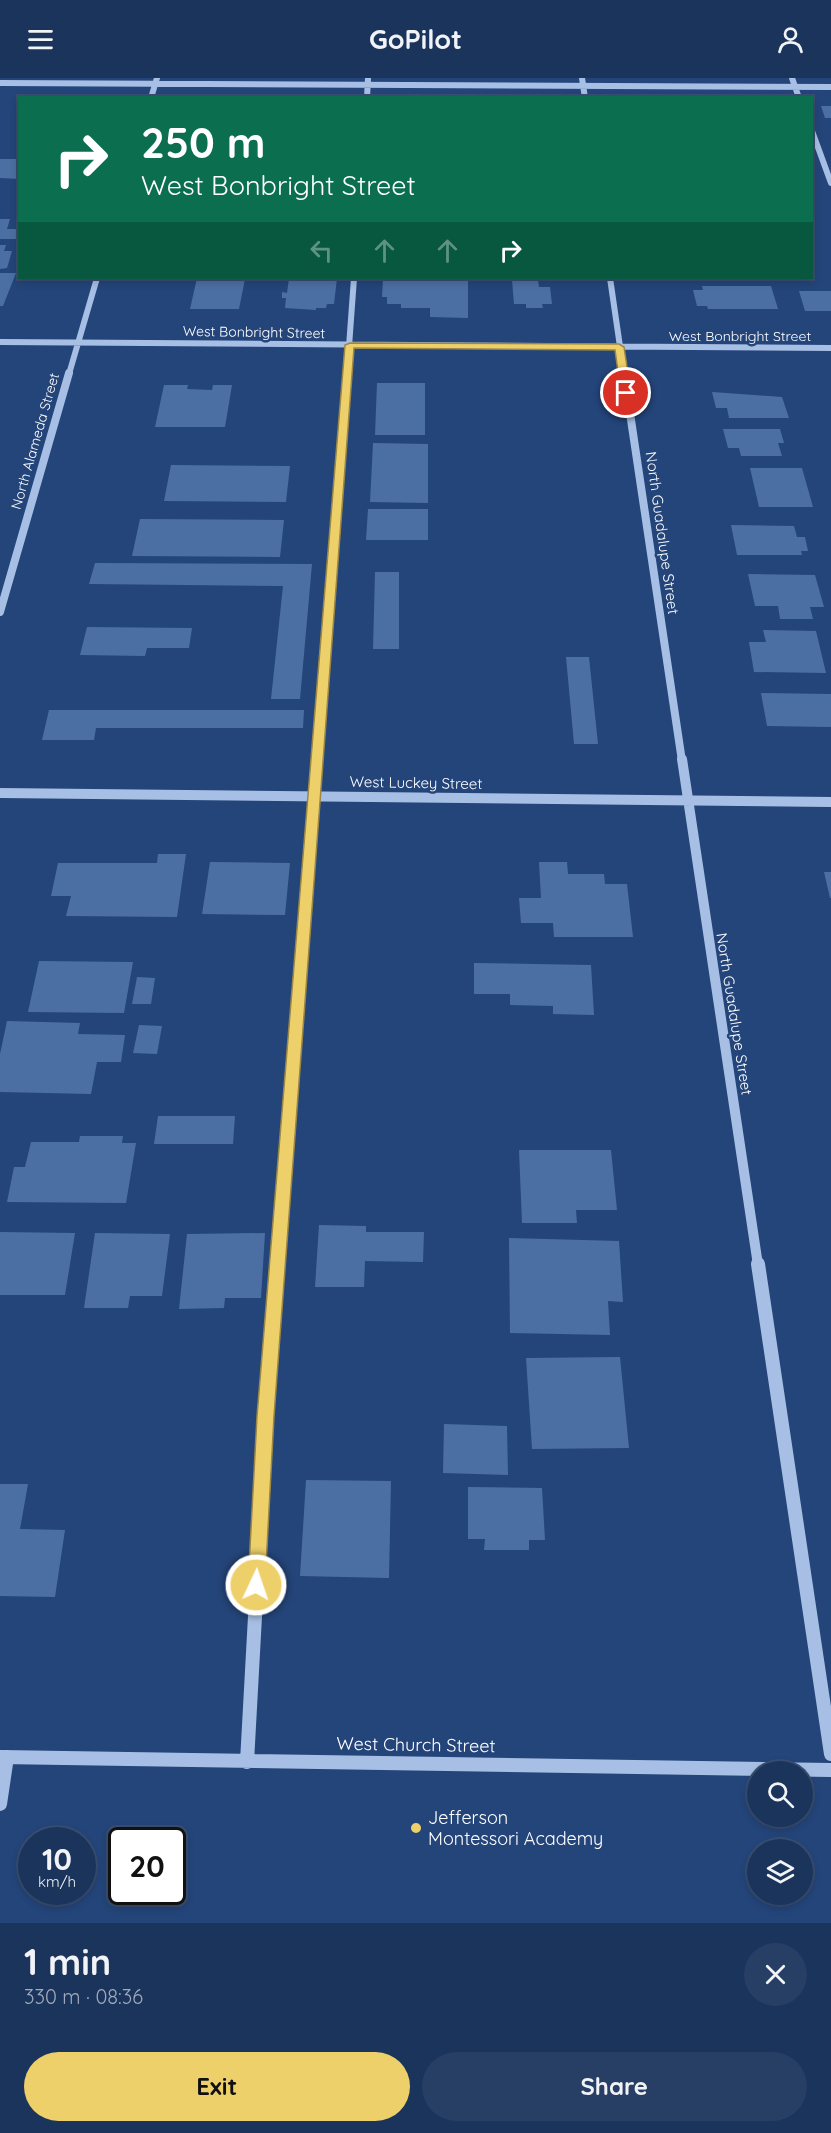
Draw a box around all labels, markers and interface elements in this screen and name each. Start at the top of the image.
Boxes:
text: GoPilot [369,22,462,56]
icon: menu [24,23,57,56]
icon: person [774,23,807,56]
text: 250 m [141,116,265,169]
icon: right [42,120,120,198]
text: West Bonbright Street [141,168,416,202]
icon: left [305,234,338,267]
icon: ahead [368,234,401,267]
icon: ahead [431,234,464,267]
icon: right [494,234,527,267]
street label: West Bonbright Street [183,322,326,342]
street label: West Bonbright Street [669,327,811,345]
pin [600,367,651,418]
street label: North Alameda Street [7,370,63,511]
icon: arrive [609,376,642,409]
street label: North Guadalupe Street [642,450,683,616]
street label: West Luckey Street [349,772,483,793]
street label: North Guadalupe Street [712,931,757,1097]
position arrow [224,1553,288,1617]
street label: West Church Street [336,1732,496,1757]
map controls [747,1761,813,1905]
button: search [747,1761,813,1827]
place label: Jefferson Montessori Academy [428,1806,603,1850]
marker: Jefferson Montessori Academy [409,1821,423,1835]
speed limit sign: 20 [108,1827,186,1905]
button: layers [747,1839,813,1905]
text: 10 [42,1840,72,1878]
text: km/h [38,1872,76,1891]
text: 1 min [24,1939,111,1984]
button: close [744,1943,807,2006]
text: 330 m · 08:36 [24,1984,143,2009]
button: Exit [24,2052,410,2121]
button: Share [422,2052,807,2121]

